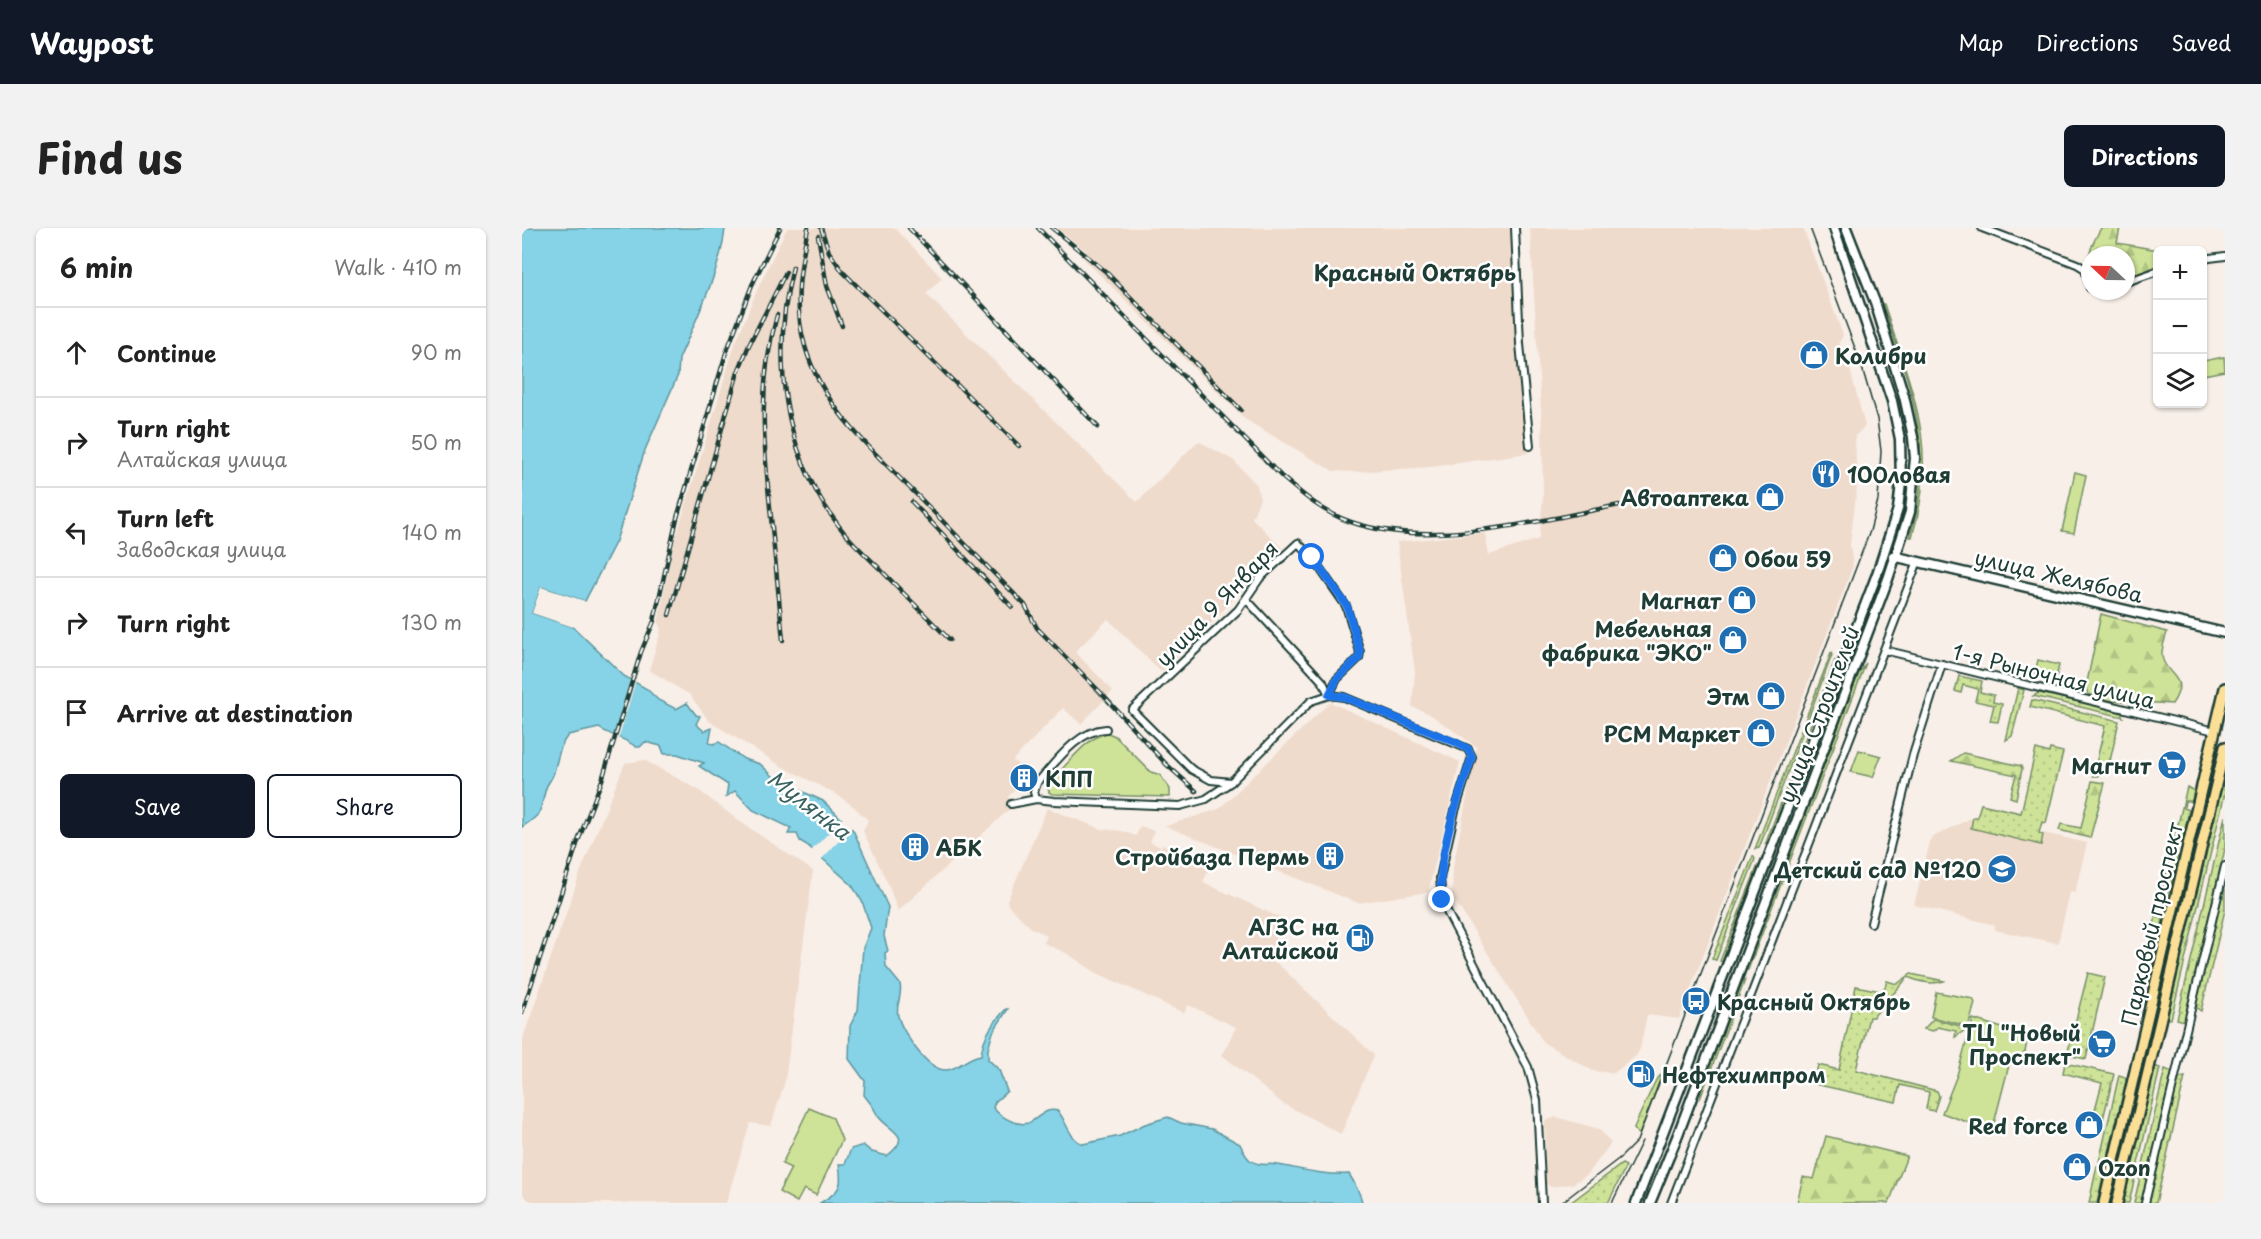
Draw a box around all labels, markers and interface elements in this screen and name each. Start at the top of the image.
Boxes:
text: Waypost [30,21,154,64]
text: Map [1958,26,2003,58]
text: Directions [2036,26,2138,58]
text: Saved [2171,26,2231,58]
text: Find us [36,125,183,188]
button: Directions [2064,125,2225,187]
north arrow [2081,246,2135,300]
map controls [2153,246,2207,408]
button: + [2153,246,2207,300]
text: 6 min [60,248,133,287]
text: Walk · 410 m [334,252,462,282]
district label: Красный Октябрь [1314,255,1516,288]
button: − [2153,300,2207,354]
icon: ahead [60,336,93,369]
text: Continue [117,336,216,369]
text: 90 m [411,337,462,367]
shop icon: Колибри [1798,339,1830,371]
place label: Колибри [1835,339,1927,371]
button: layers [2153,354,2207,408]
text: Turn right [117,411,230,444]
icon: right [60,426,93,459]
text: 50 m [410,427,462,457]
text: Алтайская улица [117,444,287,474]
restaurant icon: 100ловая [1810,458,1842,490]
place label: 100ловая [1847,458,1951,490]
place label: Автоаптека [1621,481,1749,513]
shop icon: Автоаптека [1754,481,1786,513]
text: Turn left [117,501,214,534]
icon: left [60,516,93,549]
text: 140 m [402,517,462,547]
street label: улица 9 Января [1147,533,1285,673]
text: Заводская улица [117,534,286,564]
street label: улица Желябова [1972,540,2146,610]
shop icon: Обои 59 [1707,542,1739,574]
place label: Обои 59 [1744,542,1831,574]
route start [1298,543,1324,569]
place label: Магнат [1641,584,1722,616]
shop icon: Магнат [1726,584,1758,616]
icon: right [60,606,93,639]
text: Turn right [117,606,230,639]
text: 130 m [402,607,462,637]
place label: Мебельная фабрика "ЭКО" [1542,612,1712,668]
street label: улица Строителей [1769,621,1867,807]
shop icon: Мебельная фабрика "ЭКО" [1717,624,1749,656]
street label: 1-я Рыночная улица [1949,634,2159,716]
place label: Этм [1706,680,1750,712]
shop icon: Этм [1755,680,1787,712]
icon: arrive [60,696,93,729]
text: Arrive at destination [117,696,353,729]
place label: РСМ Маркет [1603,717,1741,749]
shop icon: РСМ Маркет [1745,717,1777,749]
place label: Магнит [2071,749,2152,781]
supermarket icon: Магнит [2156,749,2188,781]
water label: Мулянка [762,761,860,848]
building icon: КПП [1008,762,1040,794]
place label: КПП [1045,762,1093,794]
button: Save [60,774,255,838]
button: Share [267,774,462,838]
street label: Парковый проспект [2112,818,2190,1029]
building icon: АБК [899,831,931,863]
place label: АБК [936,831,982,863]
place label: Стройбаза Пермь [1115,840,1309,872]
building icon: Стройбаза Пермь [1314,840,1346,872]
place label: Детский сад №120 [1774,853,1981,885]
school or university icon: Детский сад №120 [1986,853,2018,885]
route end [1428,886,1454,912]
place label: АГЗС на Алтайской [1222,910,1339,966]
fuel station icon: АГЗС на Алтайской [1344,922,1376,954]
bus stop icon: Красный Октябрь [1680,985,1712,1017]
place label: Красный Октябрь [1717,985,1910,1017]
place label: ТЦ "Новый Проспект" [1962,1016,2081,1072]
supermarket icon: ТЦ "Новый Проспект" [2086,1028,2118,1060]
fuel station icon: Нефтехимпром [1625,1058,1657,1090]
place label: Нефтехимпром [1662,1058,1826,1090]
place label: Red force [1968,1109,2068,1141]
shop icon: Red force [2073,1109,2105,1141]
shop icon: Ozon [2061,1151,2093,1183]
place label: Ozon [2098,1151,2151,1183]

